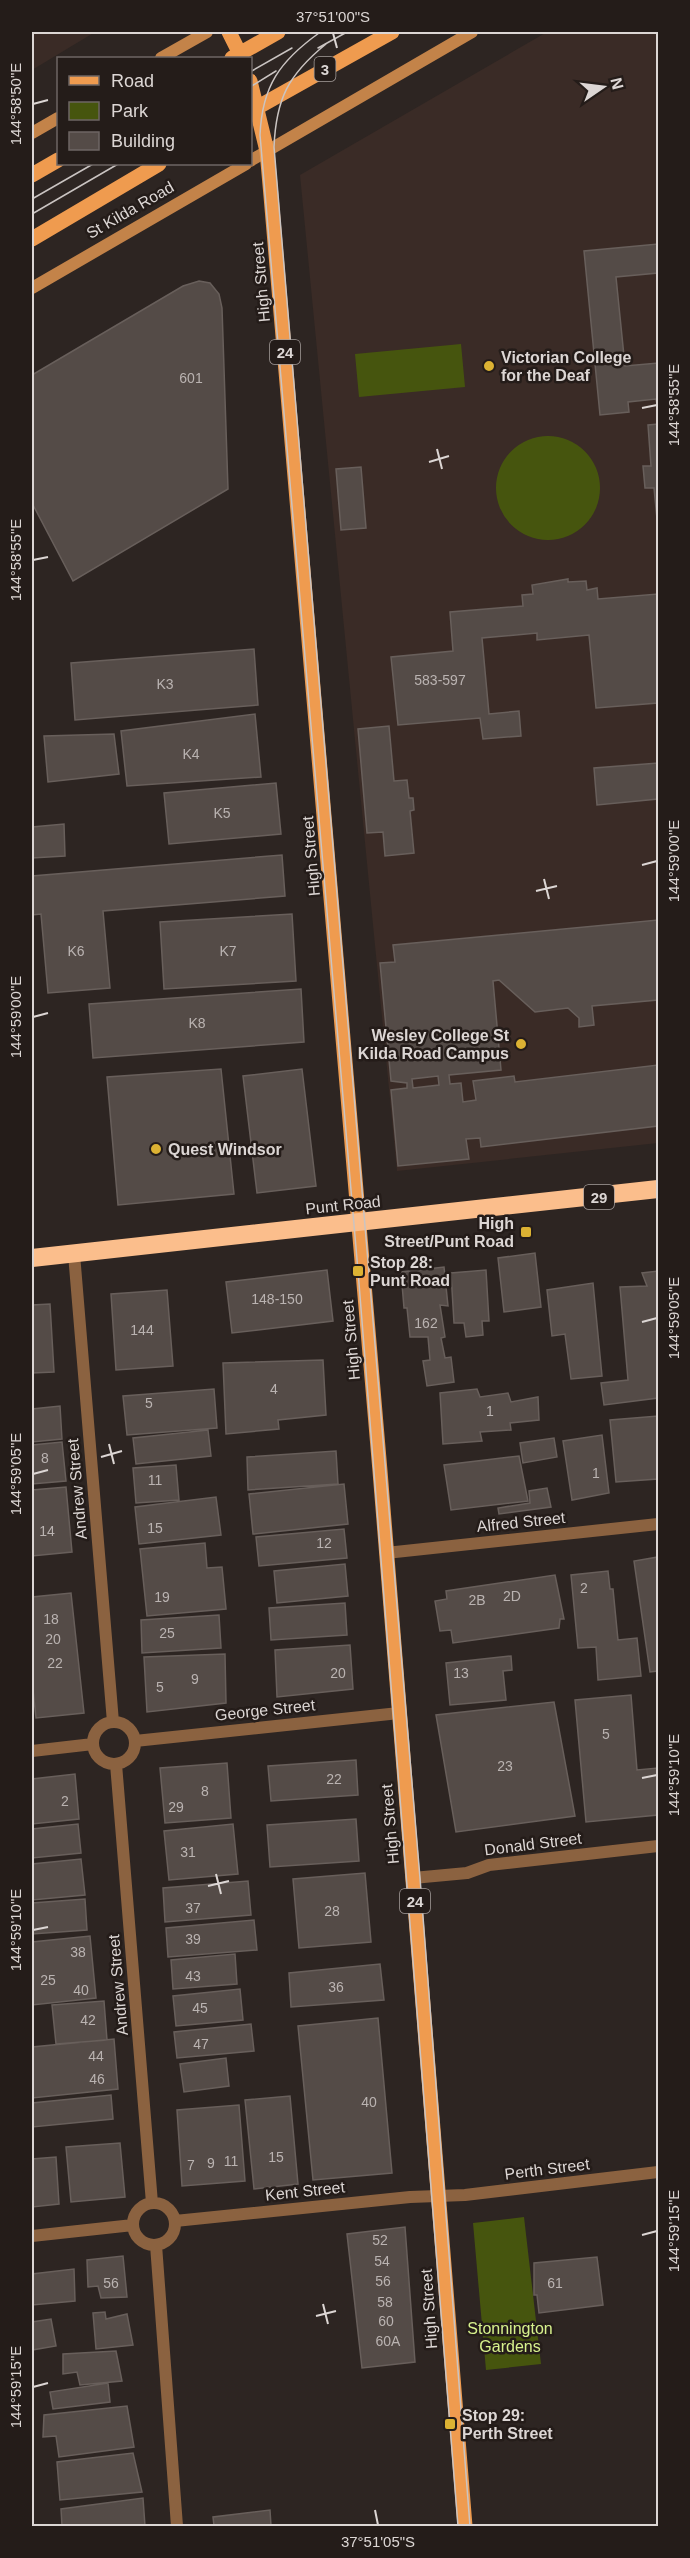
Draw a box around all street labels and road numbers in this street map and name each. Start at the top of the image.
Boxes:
road number: 3 [314,57,336,81]
street label: St Kilda Road [83,178,177,242]
street label: High Street [249,241,273,323]
road number: 24 [270,340,300,364]
street label: High Street [299,815,323,897]
road number: 29 [584,1185,614,1209]
street label: Punt Road [305,1193,381,1217]
street label: High Street [339,1299,363,1381]
street label: Andrew Street [64,1437,90,1540]
street label: Alfred Street [476,1509,567,1535]
street label: George Street [214,1696,316,1724]
street label: High Street [378,1783,402,1865]
street label: Donald Street [483,1830,583,1858]
road number: 24 [400,1889,430,1913]
street label: Andrew Street [105,1933,131,2036]
street label: Perth Street [504,2155,591,2183]
street label: Kent Street [264,2178,346,2204]
street label: High Street [418,2268,440,2350]

